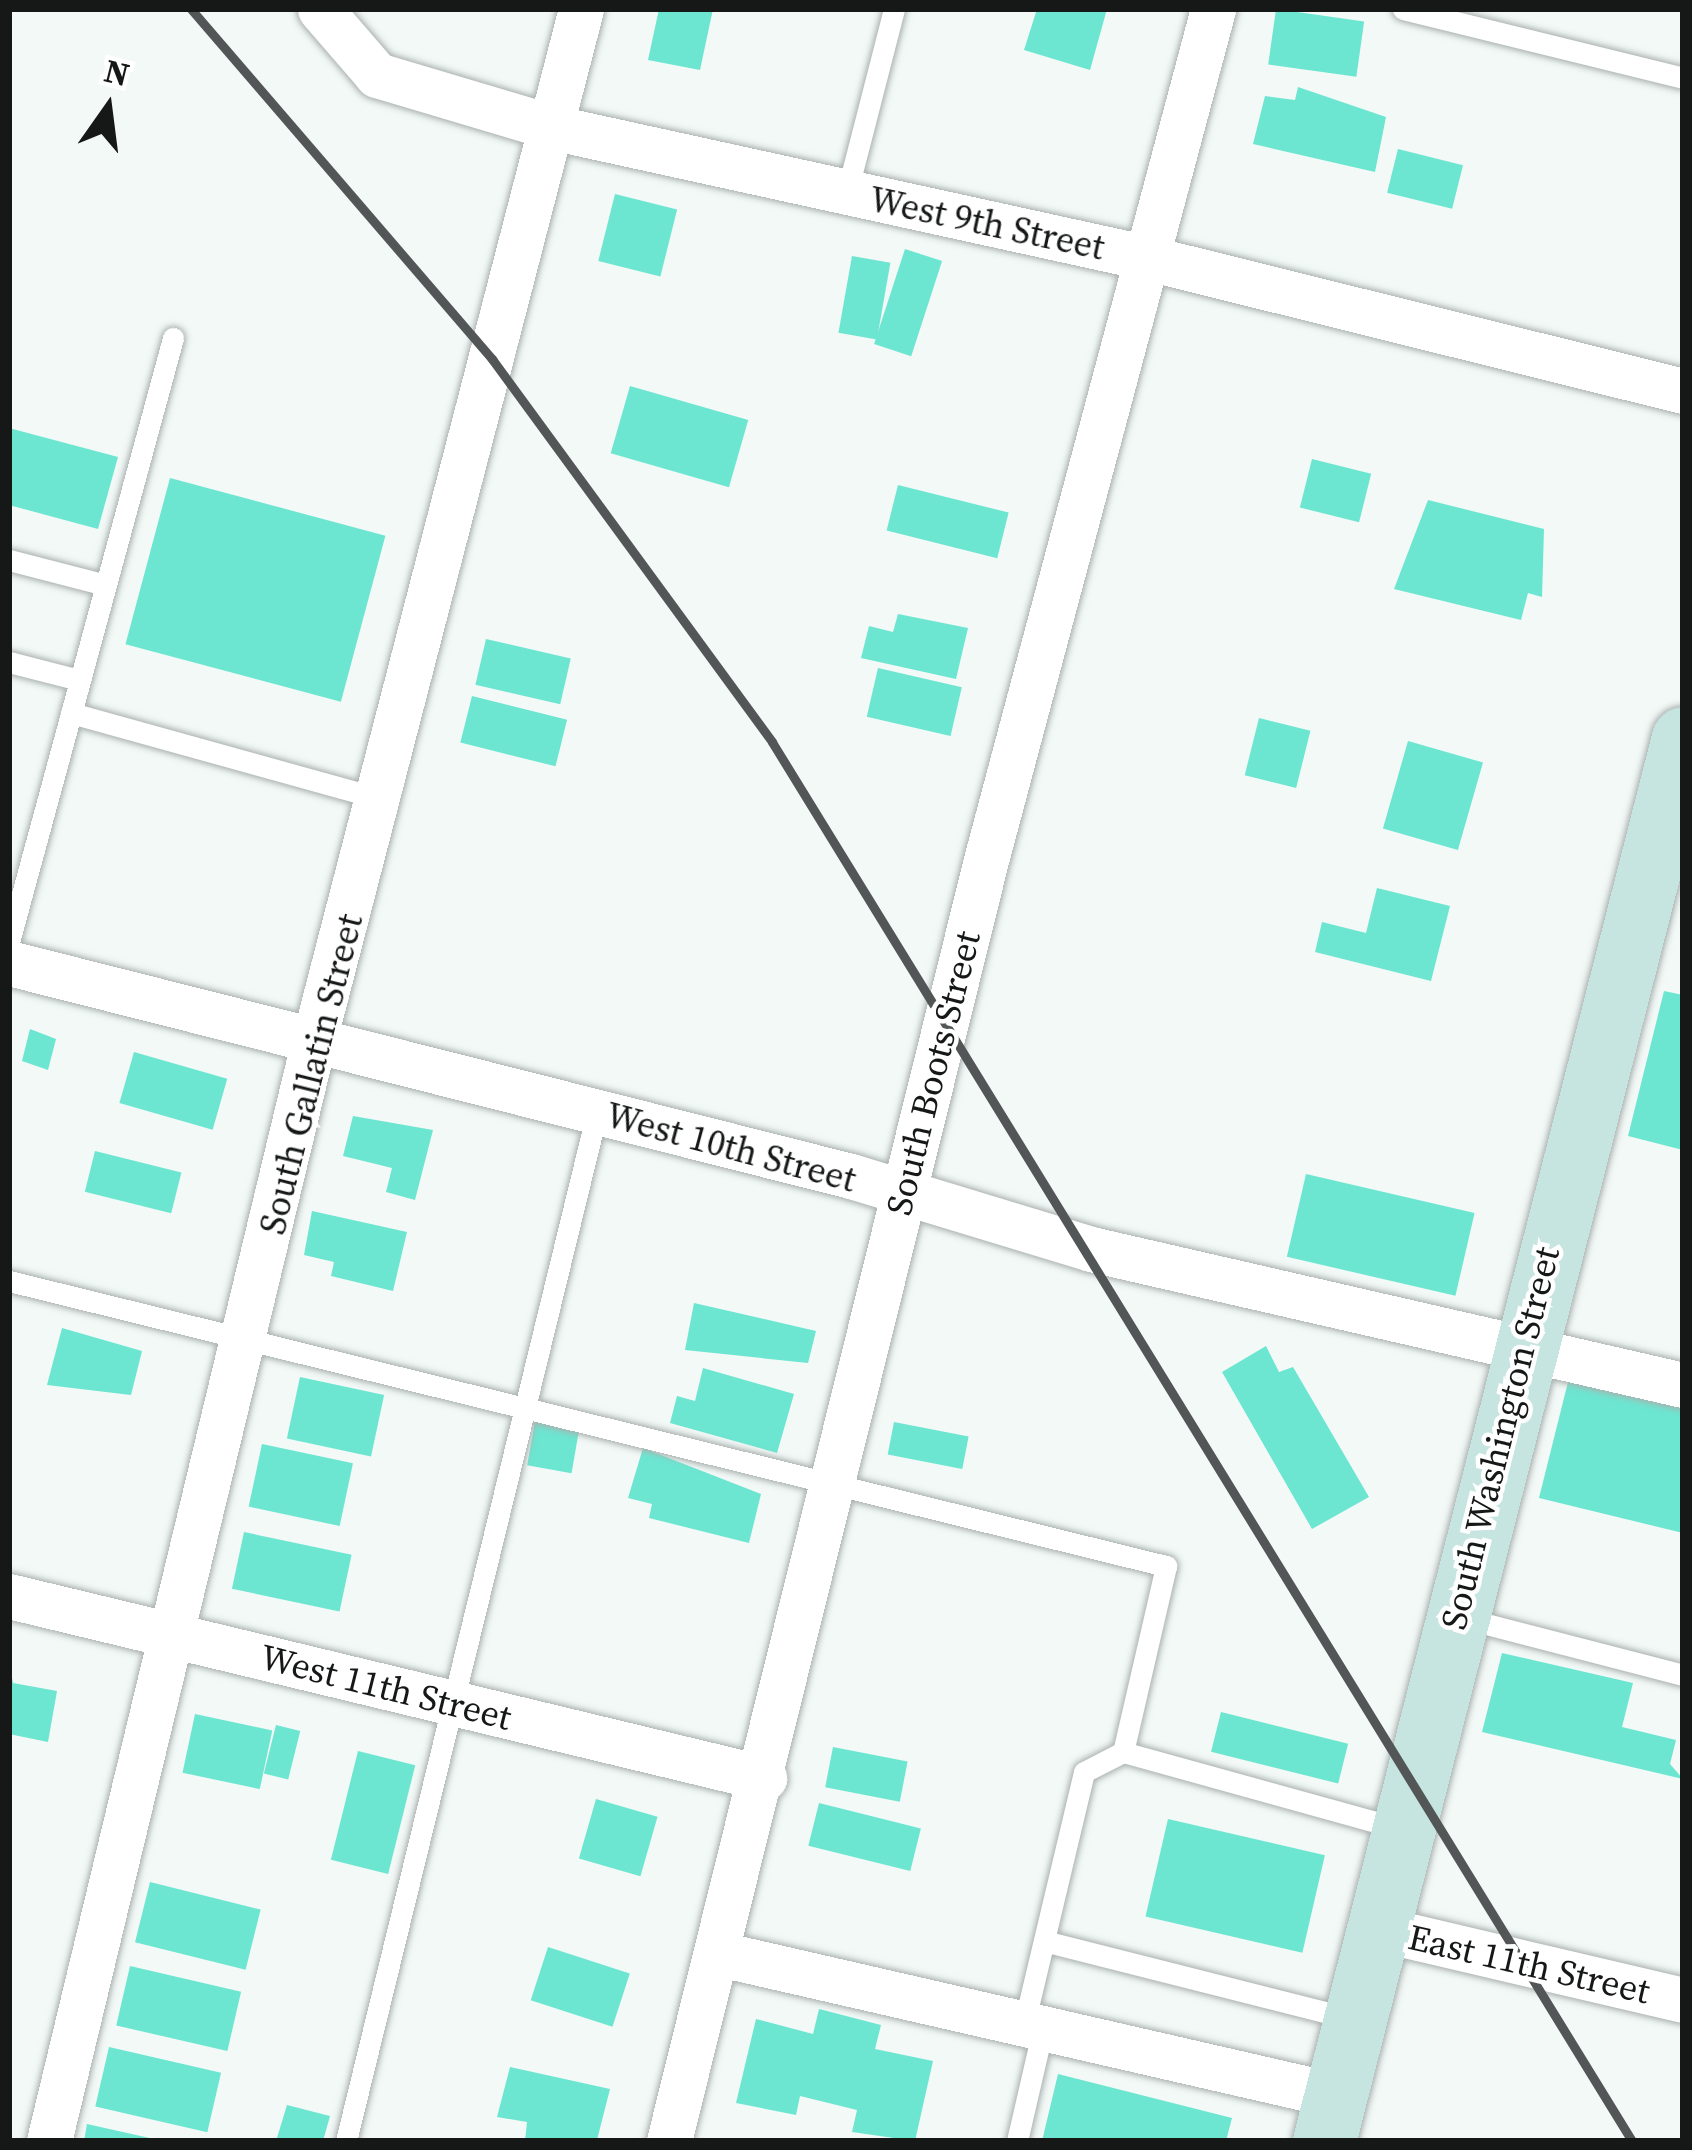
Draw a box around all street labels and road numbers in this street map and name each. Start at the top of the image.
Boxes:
street label: West 9th Street [866,177,1108,269]
street label: South Gallatin Street [250,909,372,1239]
street label: South Boots Street [877,927,989,1219]
street label: West 10th Street [601,1093,861,1201]
street label: South Washington Street [1431,1242,1569,1634]
street label: West 11th Street [256,1635,516,1739]
street label: East 11th Street [1404,1915,1654,2013]

